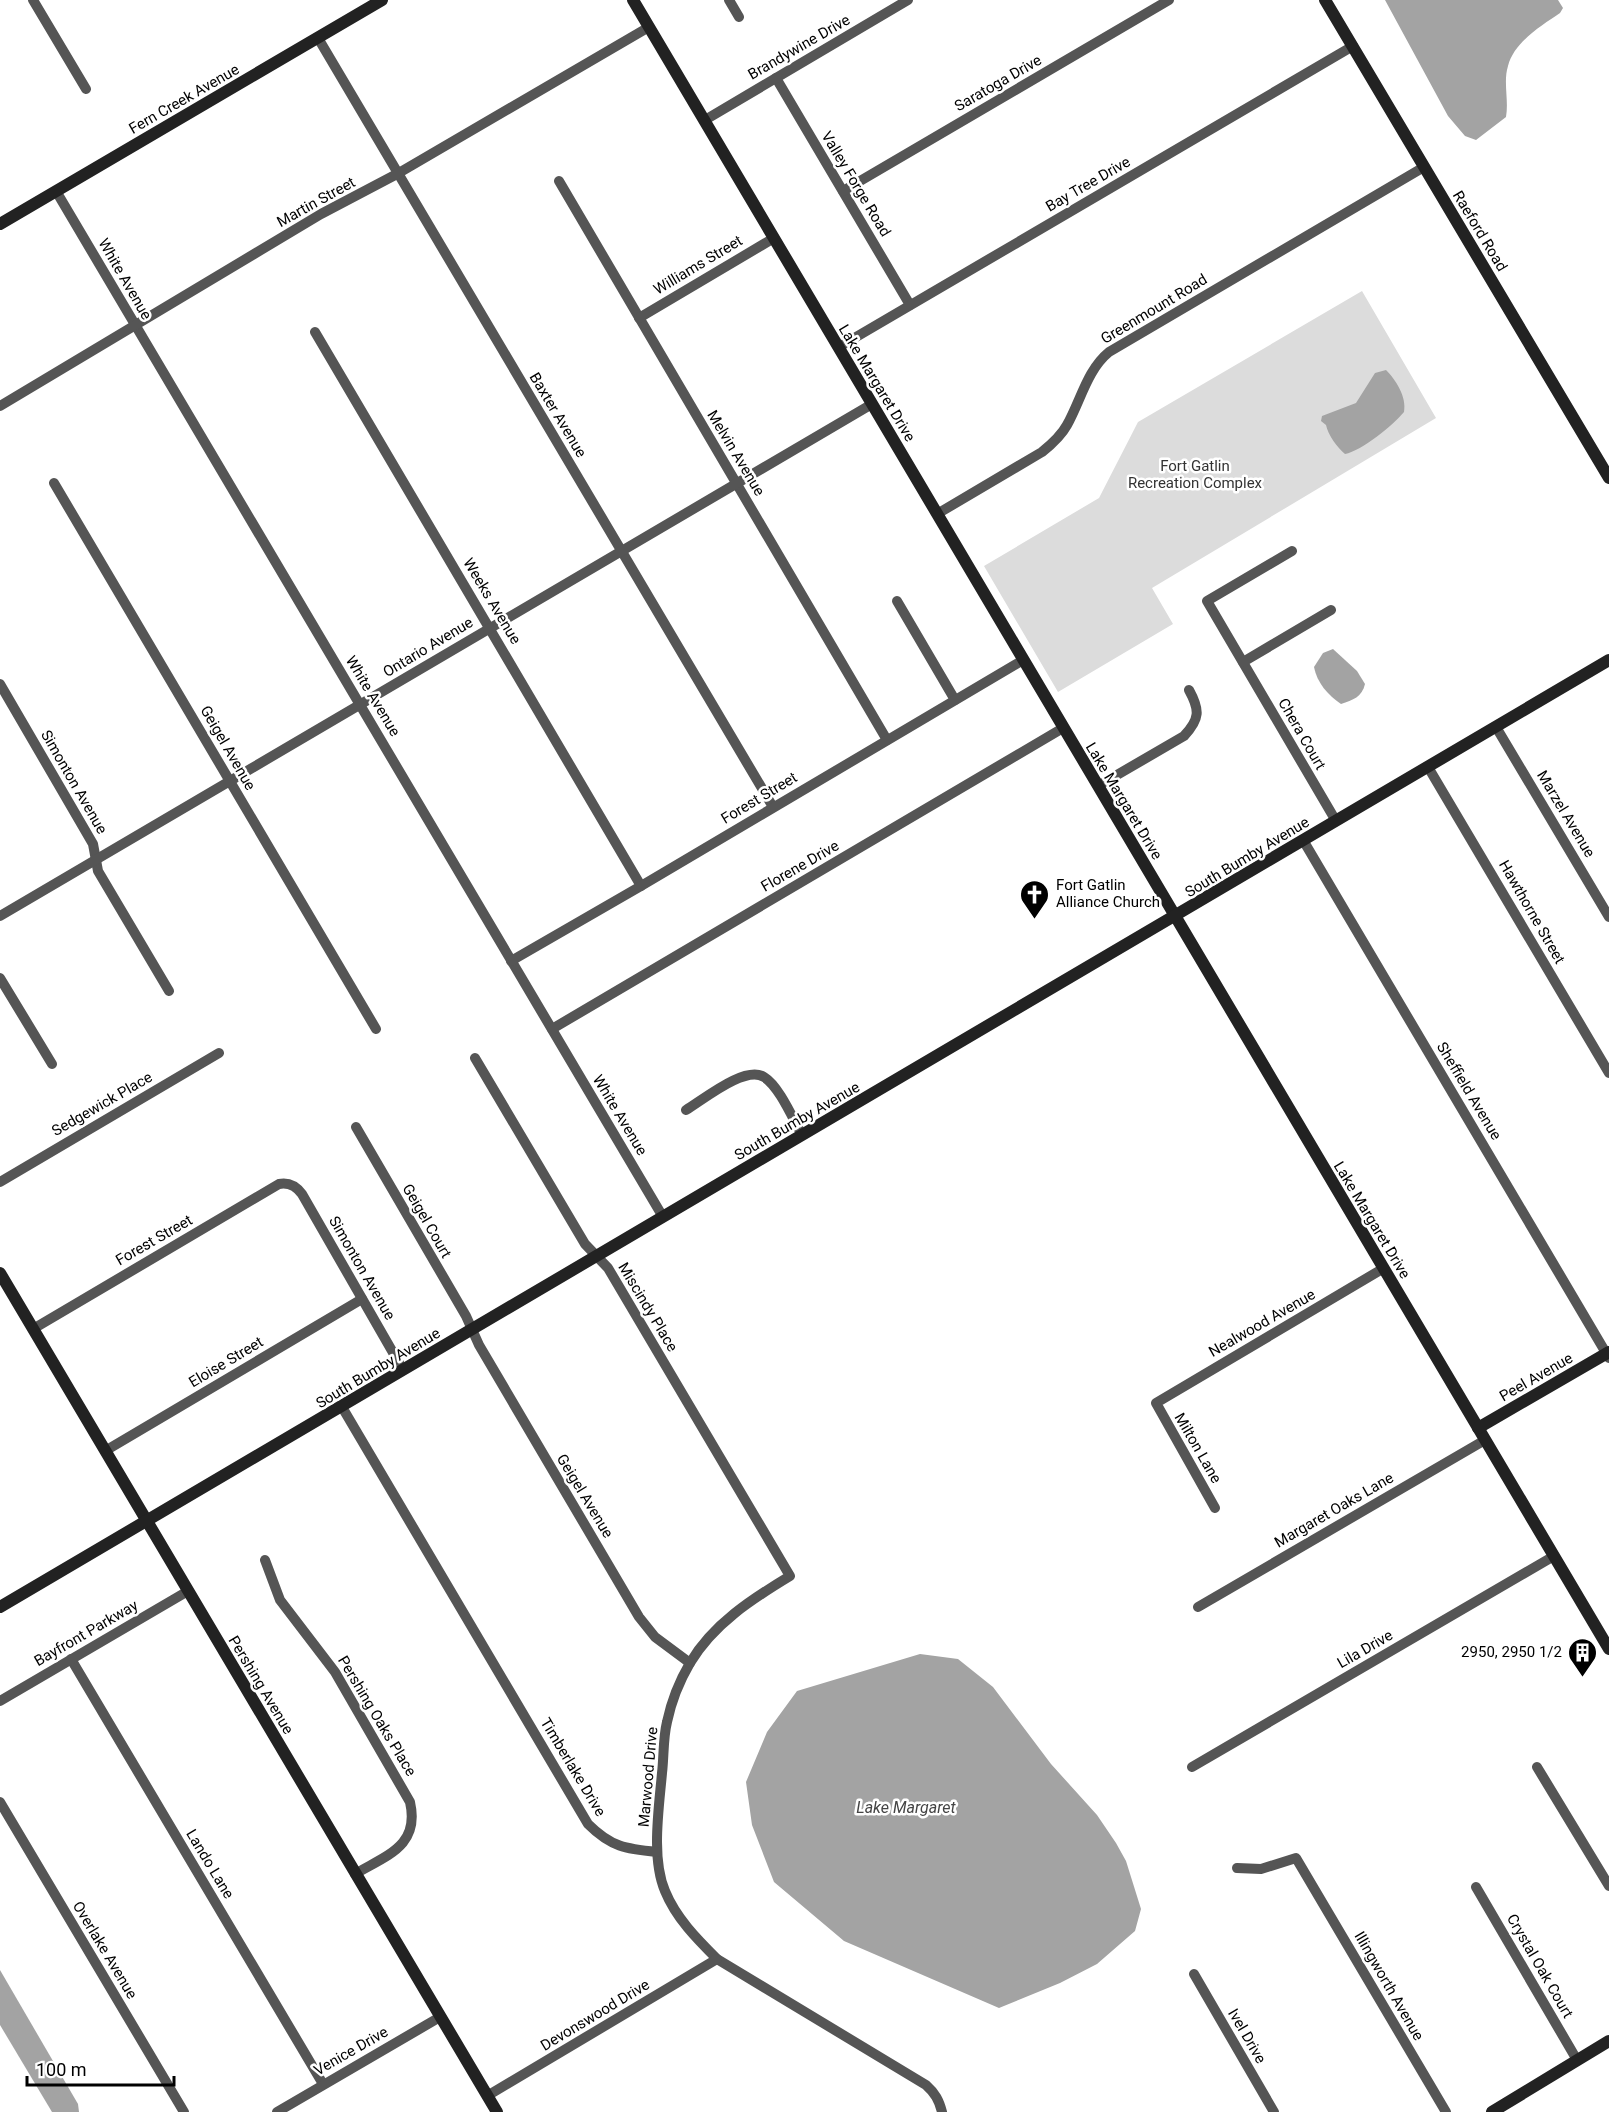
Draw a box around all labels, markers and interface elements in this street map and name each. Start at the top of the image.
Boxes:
street label: Brandywine Drive [745,11,853,83]
street label: Saratoga Drive [951,51,1045,115]
street label: Fern Creek Avenue [126,60,242,138]
street label: Valley Forge Road [818,128,894,240]
street label: Bay Tree Drive [1043,153,1133,215]
street label: Martin Street [274,173,358,231]
street label: Raeford Road [1449,188,1511,274]
street label: Williams Street [650,231,746,299]
street label: White Avenue [94,235,156,323]
street label: Greenmount Road [1098,270,1210,348]
street label: Lake Margaret Drive [835,321,919,445]
street label: Baxter Avenue [526,369,590,461]
street label: Melvin Avenue [703,407,769,499]
park label: Fort Gatlin Recreation Complex [1128,457,1263,492]
street label: Weeks Avenue [459,555,525,647]
street label: Ontario Avenue [380,613,476,681]
street label: White Avenue [342,652,404,740]
street label: Chera Court [1274,695,1330,773]
street label: Geigel Avenue [197,703,259,794]
street label: Simonton Avenue [37,727,111,837]
street label: Lake Margaret Drive [1082,739,1166,863]
street label: Marzel Avenue [1533,767,1599,861]
street label: Forest Street [718,768,800,828]
street label: South Bumby Avenue [1182,813,1312,901]
street label: Florene Drive [758,836,842,896]
street label: Hawthorne Street [1495,857,1569,967]
place label: Fort Gatlin Alliance Church [1056,876,1160,911]
church icon: Fort Gatlin Alliance Church [1019,878,1051,920]
street label: Sheffield Avenue [1433,1039,1505,1143]
street label: Sedgewick Place [49,1068,155,1140]
street label: White Avenue [589,1071,651,1159]
street label: South Bumby Avenue [731,1078,863,1164]
street label: Lake Margaret Drive [1330,1158,1414,1282]
street label: Geigel Court [399,1181,455,1261]
street label: Forest Street [112,1211,196,1269]
street label: Simonton Avenue [325,1213,399,1323]
street label: Miscindy Place [614,1259,682,1355]
street label: Nealwood Avenue [1206,1285,1319,1361]
street label: South Bumby Avenue [313,1324,443,1412]
street label: Eloise Street [186,1333,266,1391]
street label: Peel Avenue [1496,1349,1576,1405]
street label: Milton Lane [1171,1410,1225,1486]
street label: Geigel Avenue [553,1451,617,1541]
street label: Margaret Oaks Lane [1271,1469,1397,1551]
street label: Bayfront Parkway [31,1596,141,1670]
street label: Lila Drive [1334,1626,1396,1672]
street label: Pershing Avenue [225,1633,297,1737]
building icon: 2950, 2950 1/2 [1567,1636,1599,1678]
place label: 2950, 2950 1/2 [1461,1643,1562,1661]
street label: Pershing Oaks Place [334,1653,420,1779]
street label: Timberlake Drive [536,1714,610,1820]
street label: Marwood Drive [635,1726,661,1828]
water label: Lake Margaret [856,1798,957,1817]
street label: Lando Lane [182,1826,238,1902]
street label: Overlake Avenue [69,1898,141,2002]
street label: Crystal Oak Court [1503,1911,1577,2021]
street label: Illingworth Avenue [1350,1928,1428,2044]
street label: Devonswood Drive [537,1975,653,2055]
street label: Ivel Drive [1224,2005,1270,2067]
street label: Venice Drive [311,2023,391,2079]
scale bar [27,2049,174,2087]
text: 100 m [36,2059,87,2080]

